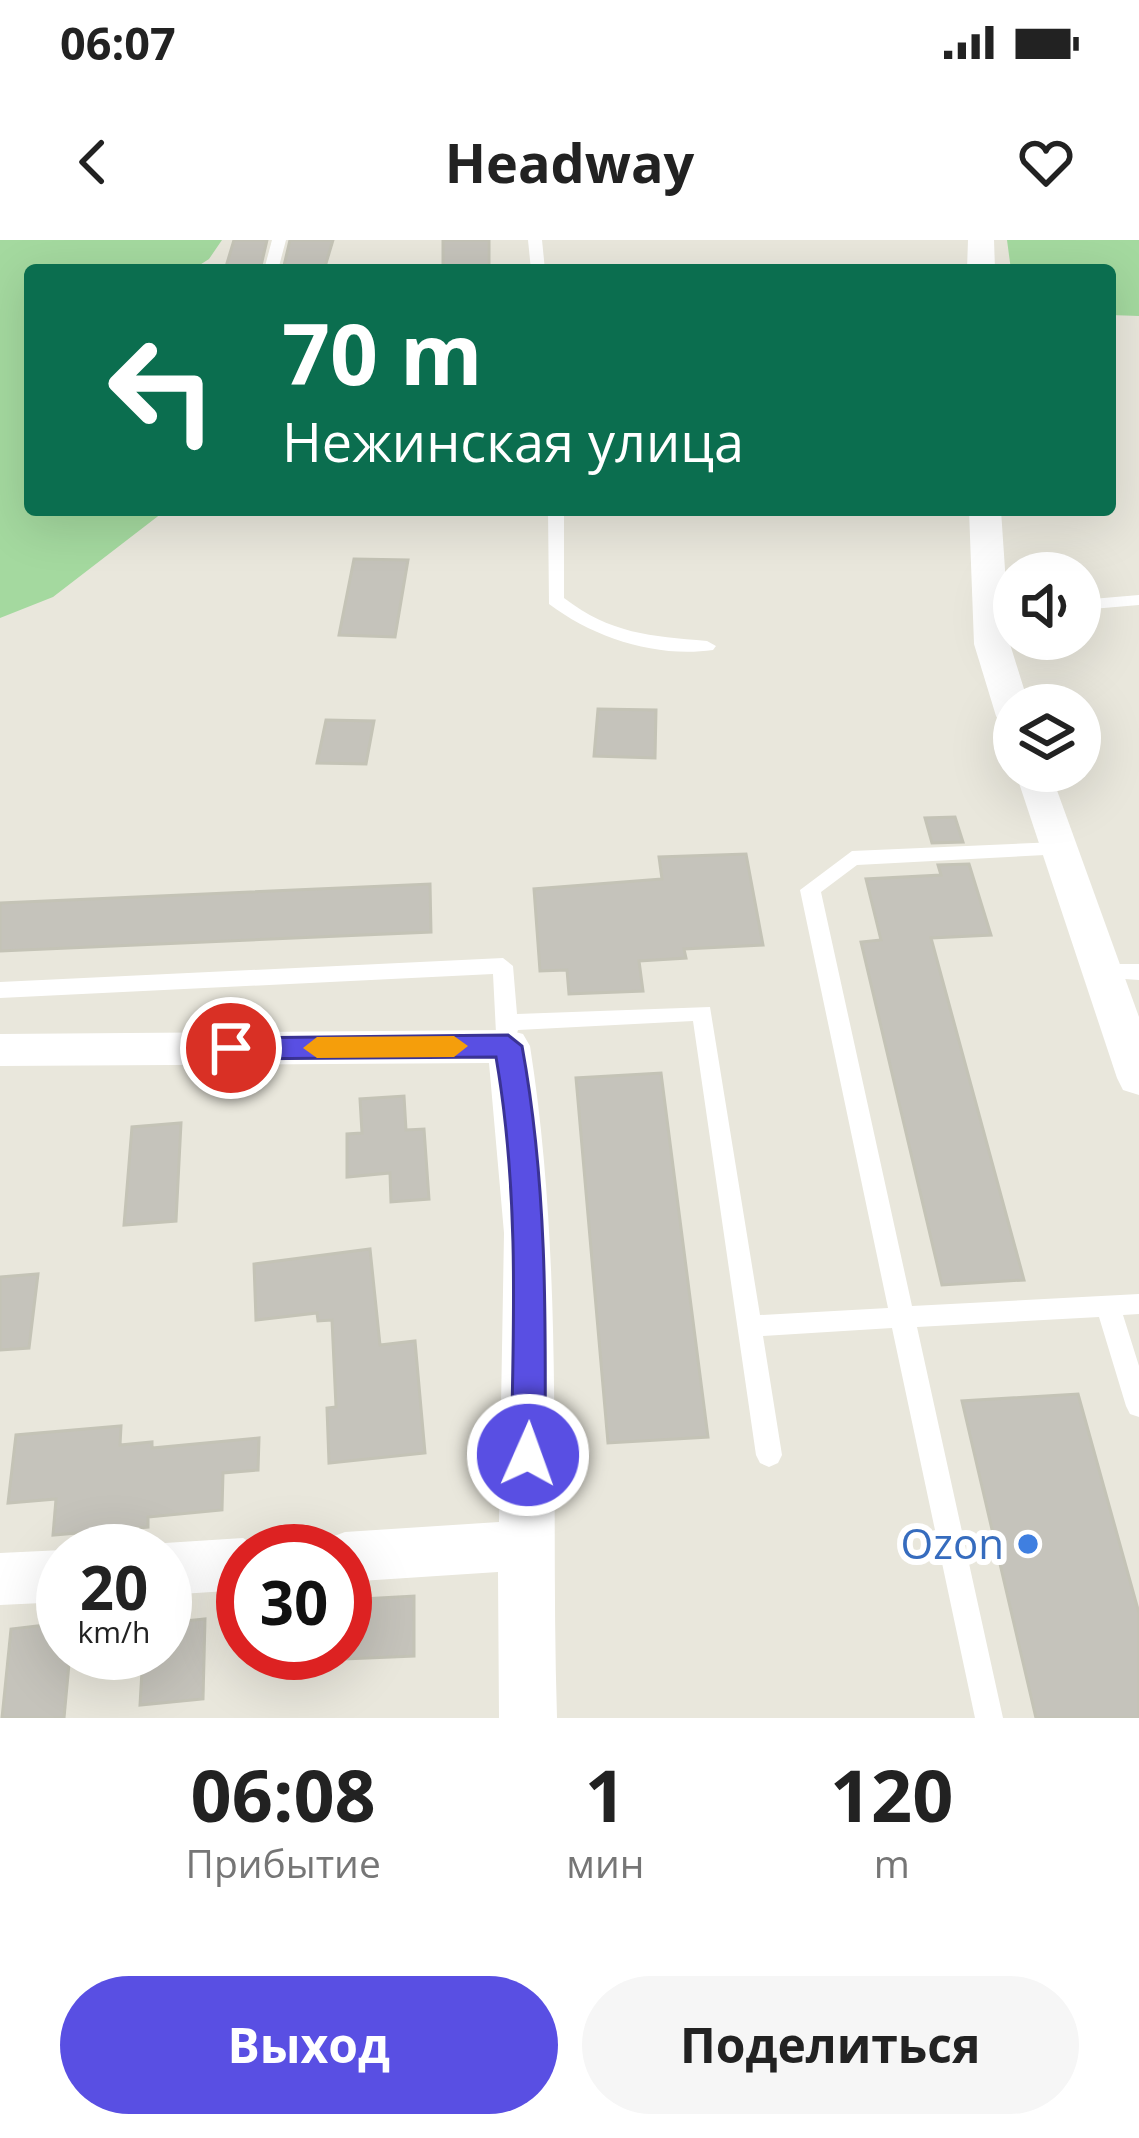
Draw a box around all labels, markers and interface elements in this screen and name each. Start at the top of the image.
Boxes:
text: 06:07 [60,12,176,73]
text: Headway [445,125,694,199]
icon: back [60,129,126,195]
icon: heart [1013,129,1079,195]
text: 70 m [282,295,482,410]
icon: left [84,312,240,468]
text: Нежинская улица [282,404,744,478]
map controls [993,552,1101,792]
button: sound [993,552,1101,660]
button: layers [993,684,1101,792]
pin [180,997,282,1099]
icon: arrive [198,1015,264,1081]
position arrow [465,1392,591,1518]
place label: Ozon [901,1514,1004,1571]
speed limit sign: 30 [216,1524,372,1680]
marker: Ozon [1015,1531,1041,1557]
text: 20 [80,1546,148,1628]
text: km/h [78,1611,150,1652]
text: 06:08 [191,1745,376,1843]
text: 1 [585,1745,626,1843]
text: 120 [830,1745,953,1843]
text: Прибытие [186,1836,381,1889]
text: мин [566,1836,644,1889]
text: m [874,1836,910,1889]
button: Выход [60,1976,558,2114]
button: Поделиться [582,1976,1079,2114]

